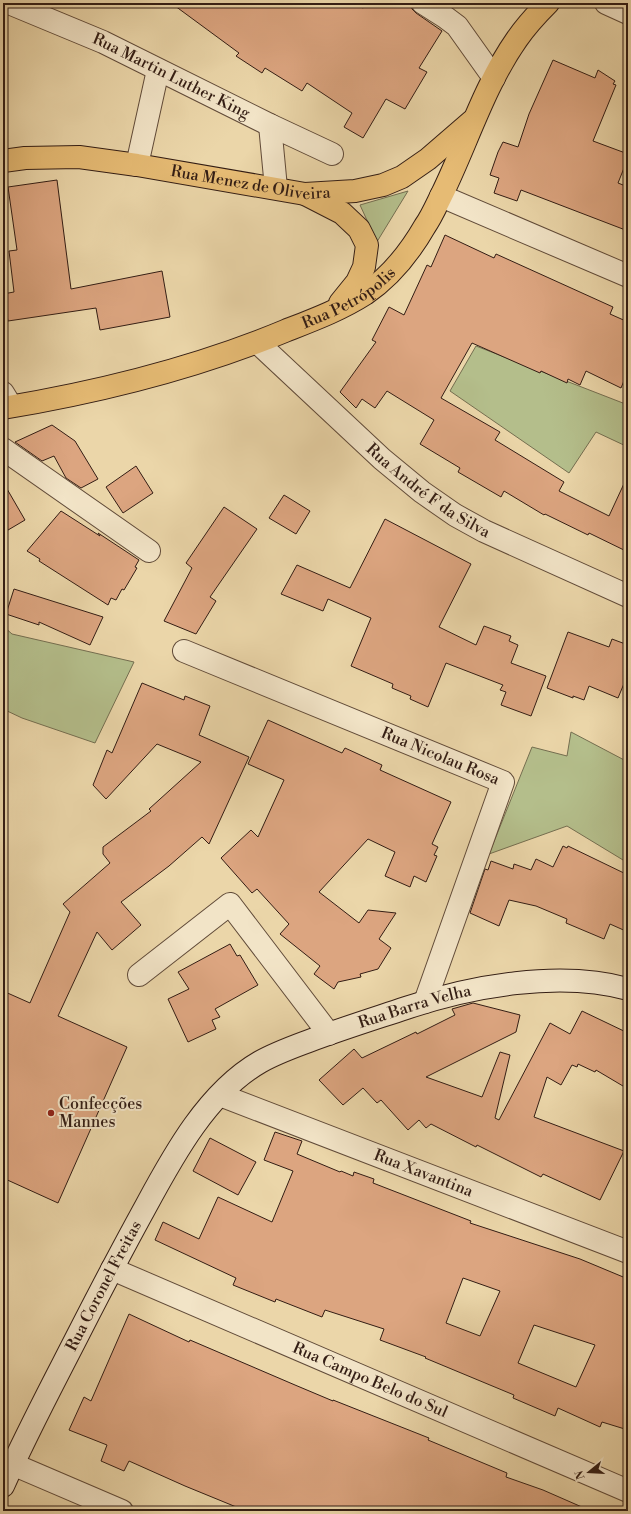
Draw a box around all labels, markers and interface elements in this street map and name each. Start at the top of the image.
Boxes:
street label: Rua Martin Luther King [90,29,254,124]
street label: Rua Menez de Oliveira [169,161,332,204]
street label: Rua Petrópolis [299,263,400,333]
street label: Rua André F da Silva [362,439,494,543]
street label: Rua Nicolau Rosa [378,723,503,790]
street label: Rua Barra Velha [356,980,474,1033]
place label: Confecções Mannes [59,1094,142,1132]
marker: Confecções Mannes [46,1108,56,1118]
street label: Rua Xavantina [371,1145,477,1202]
street label: Rua Coronel Freitas [61,1217,146,1355]
street label: Rua Campo Belo do Sul [289,1338,451,1422]
north arrow [569,1452,609,1492]
text: N [572,1468,588,1481]

